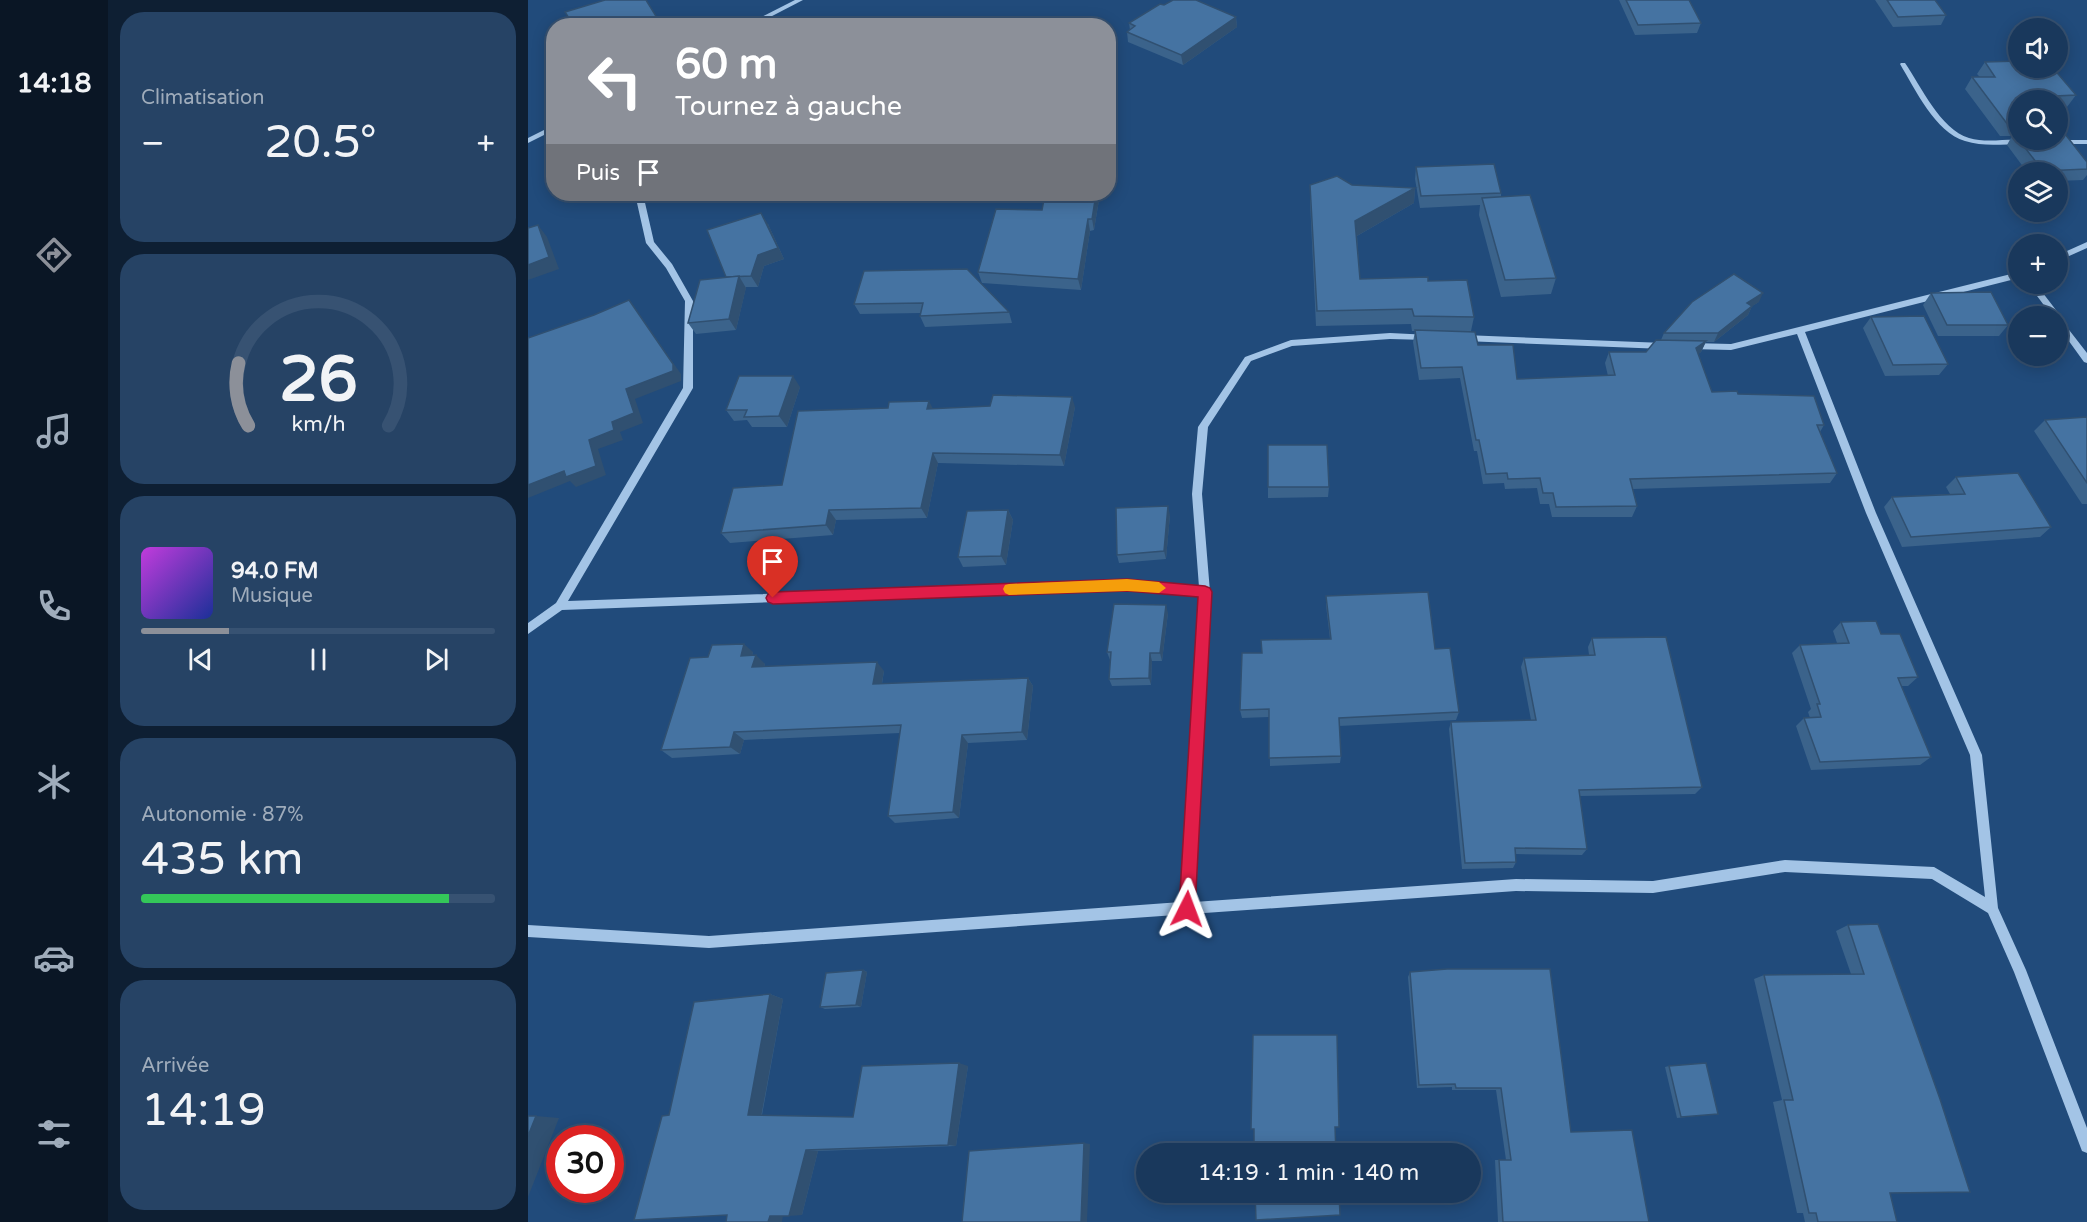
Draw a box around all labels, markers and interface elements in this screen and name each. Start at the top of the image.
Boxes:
map controls [2008,18,2068,366]
button: sound [2008,18,2068,78]
text: 60 m [675,39,777,90]
icon: left [576,42,654,120]
text: 14:18 [17,67,91,100]
text: Climatisation [141,86,264,110]
text: Tournez à gauche [675,90,902,123]
button: search [2008,90,2068,150]
text: 20.5° [264,116,377,170]
text: − [141,124,165,163]
text: + [476,124,495,163]
icon: arrive [632,156,665,189]
text: Puis [576,160,620,186]
button: layers [2008,162,2068,222]
icon: directions [33,234,75,276]
button: + [2008,234,2068,294]
button: − [2008,306,2068,366]
text: 26 [279,343,357,418]
icon: music [33,410,75,452]
text: km/h [291,411,345,437]
pin [747,536,798,598]
icon: arrive [756,545,789,578]
text: 94.0 FM [231,558,319,584]
text: Musique [231,584,313,608]
icon: phone [33,585,75,627]
icon: previous [184,643,217,676]
icon: pause [302,643,335,676]
icon: next [420,643,453,676]
icon: climate [33,761,75,803]
text: Autonomie · 87% [141,803,303,827]
text: 435 km [141,833,303,887]
position arrow [1155,877,1219,941]
icon: car [33,937,75,979]
text: Arrivée [141,1054,209,1078]
text: 14:19 [141,1084,266,1138]
icon: filters [33,1113,75,1155]
speed limit sign: 30 [546,1125,624,1203]
text: 14:19 · 1 min · 140 m [1198,1160,1419,1186]

